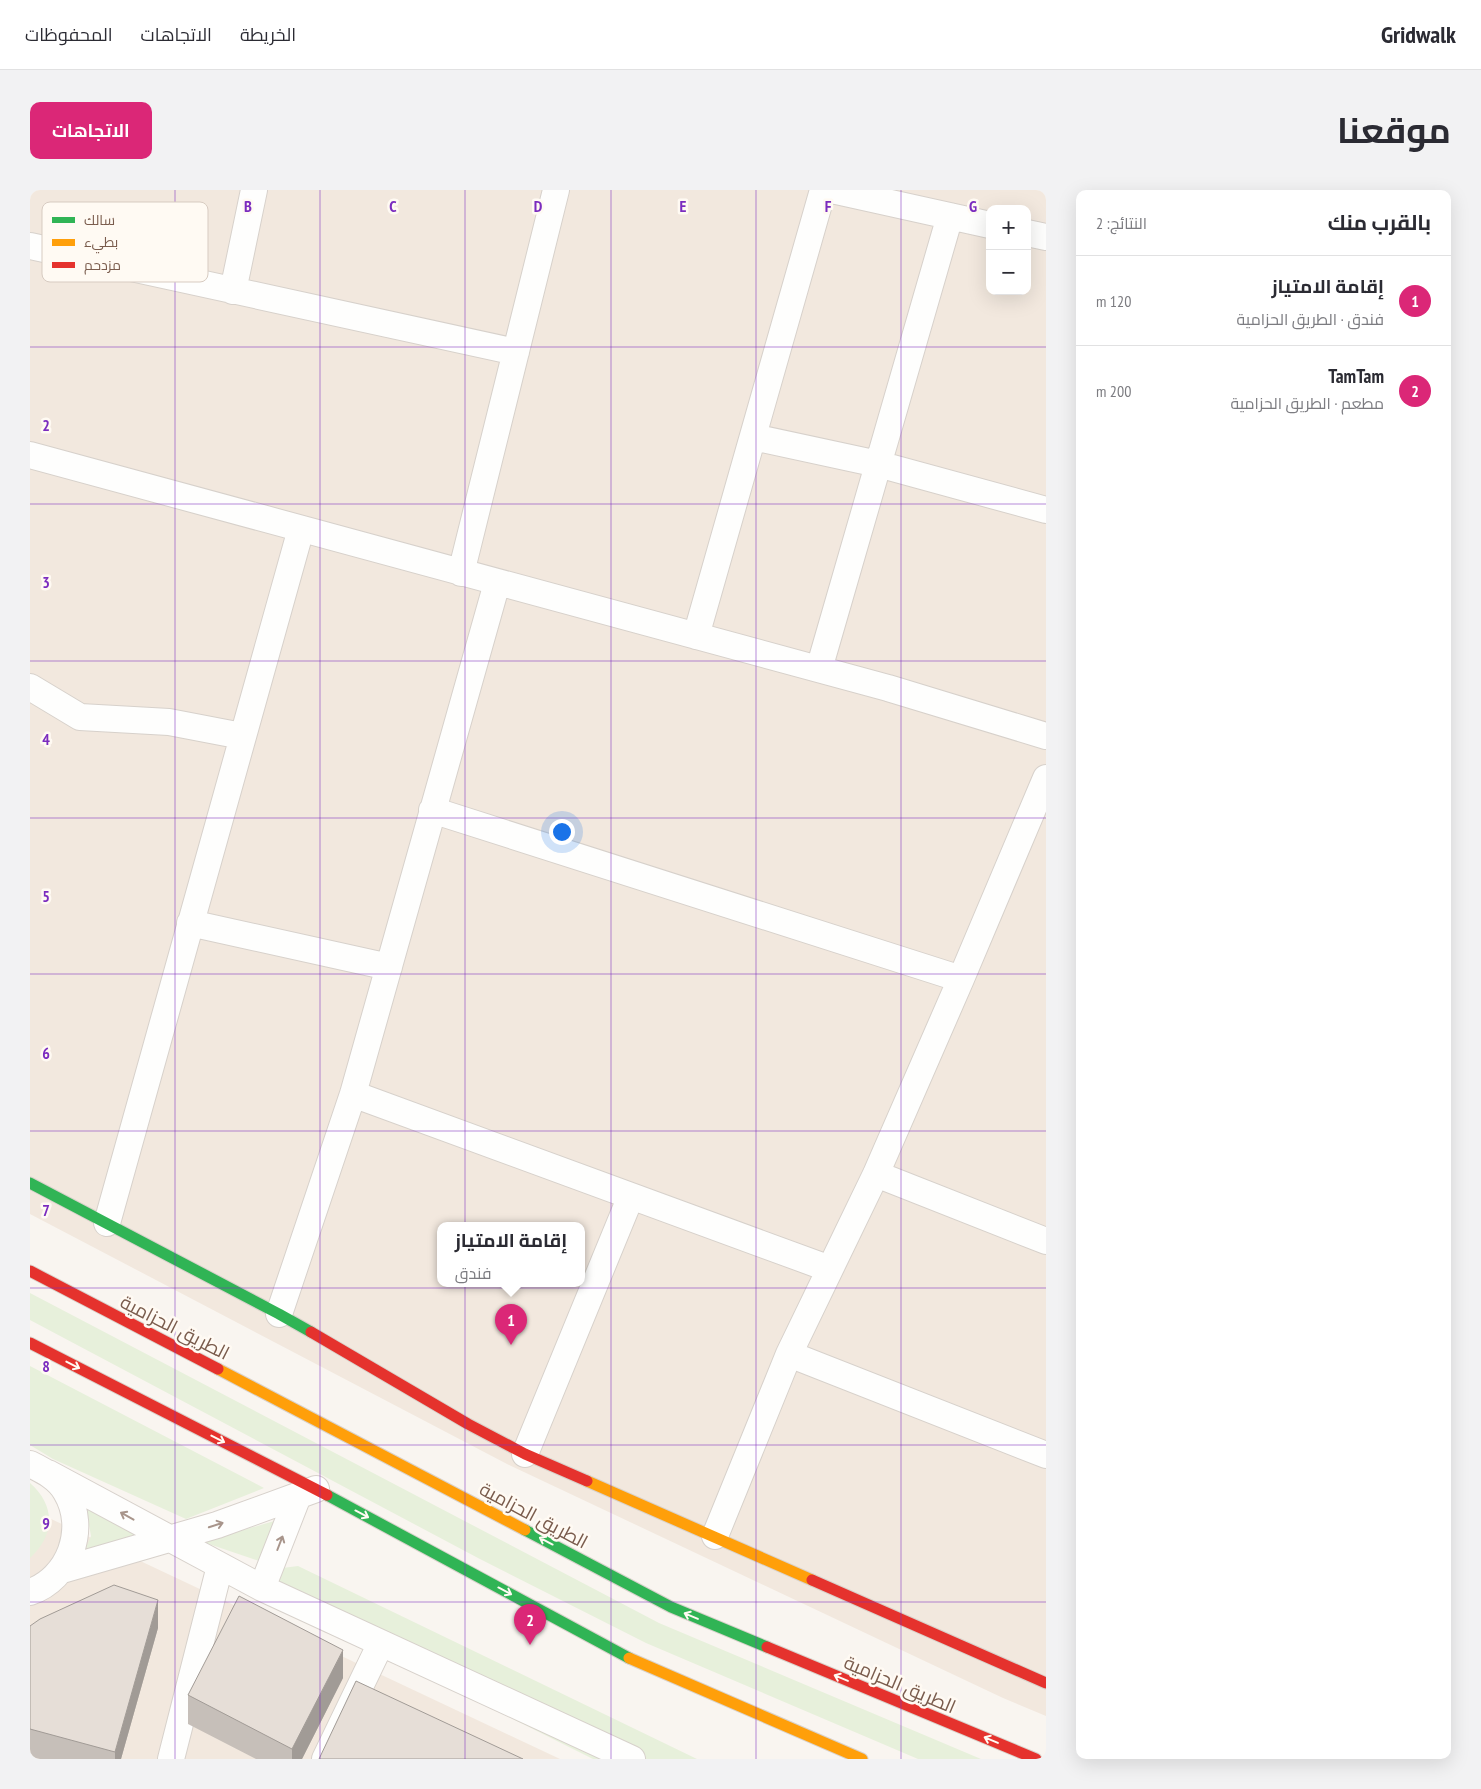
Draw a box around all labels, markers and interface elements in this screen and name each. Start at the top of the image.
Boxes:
text: Gridwalk [1381,19,1456,50]
text: المحفوظات [25,23,113,46]
text: الاتجاهات [141,23,212,46]
text: الخريطة [240,23,296,46]
button: الاتجاهات [30,102,152,159]
text: موقعنا [1337,107,1451,153]
text: B [244,196,252,216]
text: C [389,196,397,216]
text: D [534,196,543,216]
text: E [680,196,687,216]
text: F [825,196,832,216]
text: G [969,196,977,216]
legend [42,202,208,282]
map controls [986,205,1031,295]
button: + [986,205,1031,250]
text: بالقرب منك [1328,209,1431,236]
text: سالك [84,211,115,229]
text: النتائج: 2 [1096,213,1147,233]
text: بطيء [84,233,118,254]
button: − [986,250,1031,295]
text: مزدحم [84,256,121,275]
text: إقامة الامتياز [1271,274,1384,298]
text: 120 m [1096,291,1131,311]
text: 1 [1411,291,1419,311]
text: فندق · الطريق الحزامية [1237,309,1384,329]
text: TamTam [1328,364,1384,388]
text: 200 m [1096,381,1131,401]
text: 2 [1411,381,1419,401]
text: مطعم · الطريق الحزامية [1230,393,1384,413]
text: 2 [42,415,50,435]
text: 3 [42,572,50,592]
text: 4 [42,729,50,749]
your location [549,819,575,845]
text: 5 [42,886,50,906]
text: 6 [42,1043,50,1063]
text: 7 [42,1200,50,1220]
popup [437,1222,585,1287]
text: إقامة الامتياز [455,1228,567,1252]
text: فندق [455,1263,492,1283]
street label: الطريق الحزامية [116,1289,234,1366]
pin: 1 [495,1304,527,1345]
text: 8 [42,1356,50,1376]
one-way arrow [66,1360,81,1370]
one-way arrow [210,1435,225,1444]
street label: الطريق الحزامية [475,1476,592,1554]
one-way arrow [355,1509,370,1519]
one-way arrow [120,1510,134,1520]
text: 9 [42,1513,50,1533]
one-way arrow [208,1519,224,1529]
one-way arrow [276,1536,285,1551]
one-way arrow [539,1536,554,1546]
one-way arrow [498,1586,513,1596]
pin: 2 [514,1604,546,1645]
one-way arrow [683,1610,698,1619]
street label: الطريق الحزامية [840,1650,960,1719]
one-way arrow [834,1673,849,1682]
one-way arrow [984,1735,999,1745]

